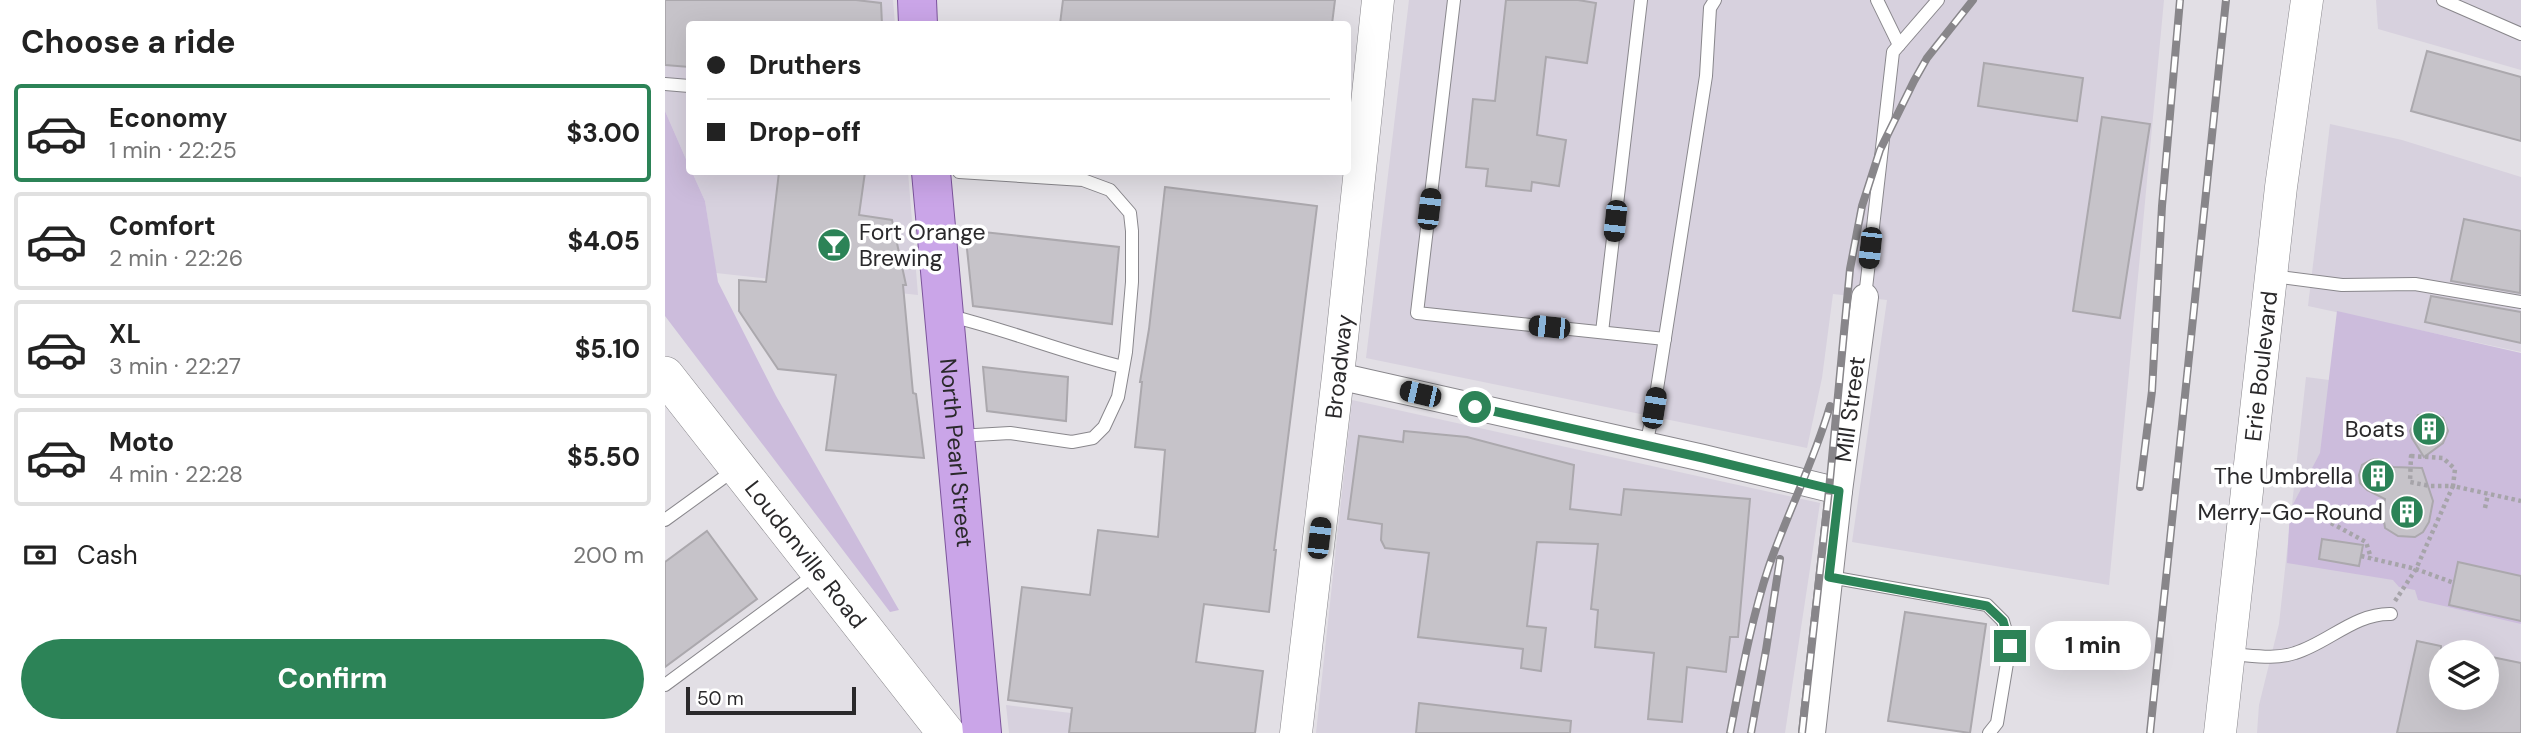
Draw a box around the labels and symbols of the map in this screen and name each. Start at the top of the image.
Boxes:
car [1417,187,1442,231]
car [1603,199,1628,243]
place label: Fort Orange Brewing [859,217,986,273]
bar icon: Fort Orange Brewing [815,226,853,264]
car [1858,226,1883,270]
street label: Erie Boulevard [2238,289,2284,443]
street label: Broadway [1318,313,1359,420]
car [1528,314,1571,340]
street label: Mill Street [1828,354,1872,464]
street label: North Pearl Street [933,357,980,549]
car [1398,379,1443,409]
car [1641,386,1668,430]
route start [1459,391,1491,423]
building icon: Boats [2410,410,2448,448]
place label: Boats [2345,414,2405,444]
building icon: The Umbrella [2359,457,2397,495]
place label: The Umbrella [2214,461,2353,491]
street label: Loudonville Road [738,474,873,634]
building icon: Merry-Go-Round [2388,493,2426,531]
place label: Merry-Go-Round [2197,497,2383,527]
car [1307,516,1332,560]
callout: 1 min [2035,622,2150,670]
route end [1994,630,2026,662]
scale bar [686,684,856,716]

